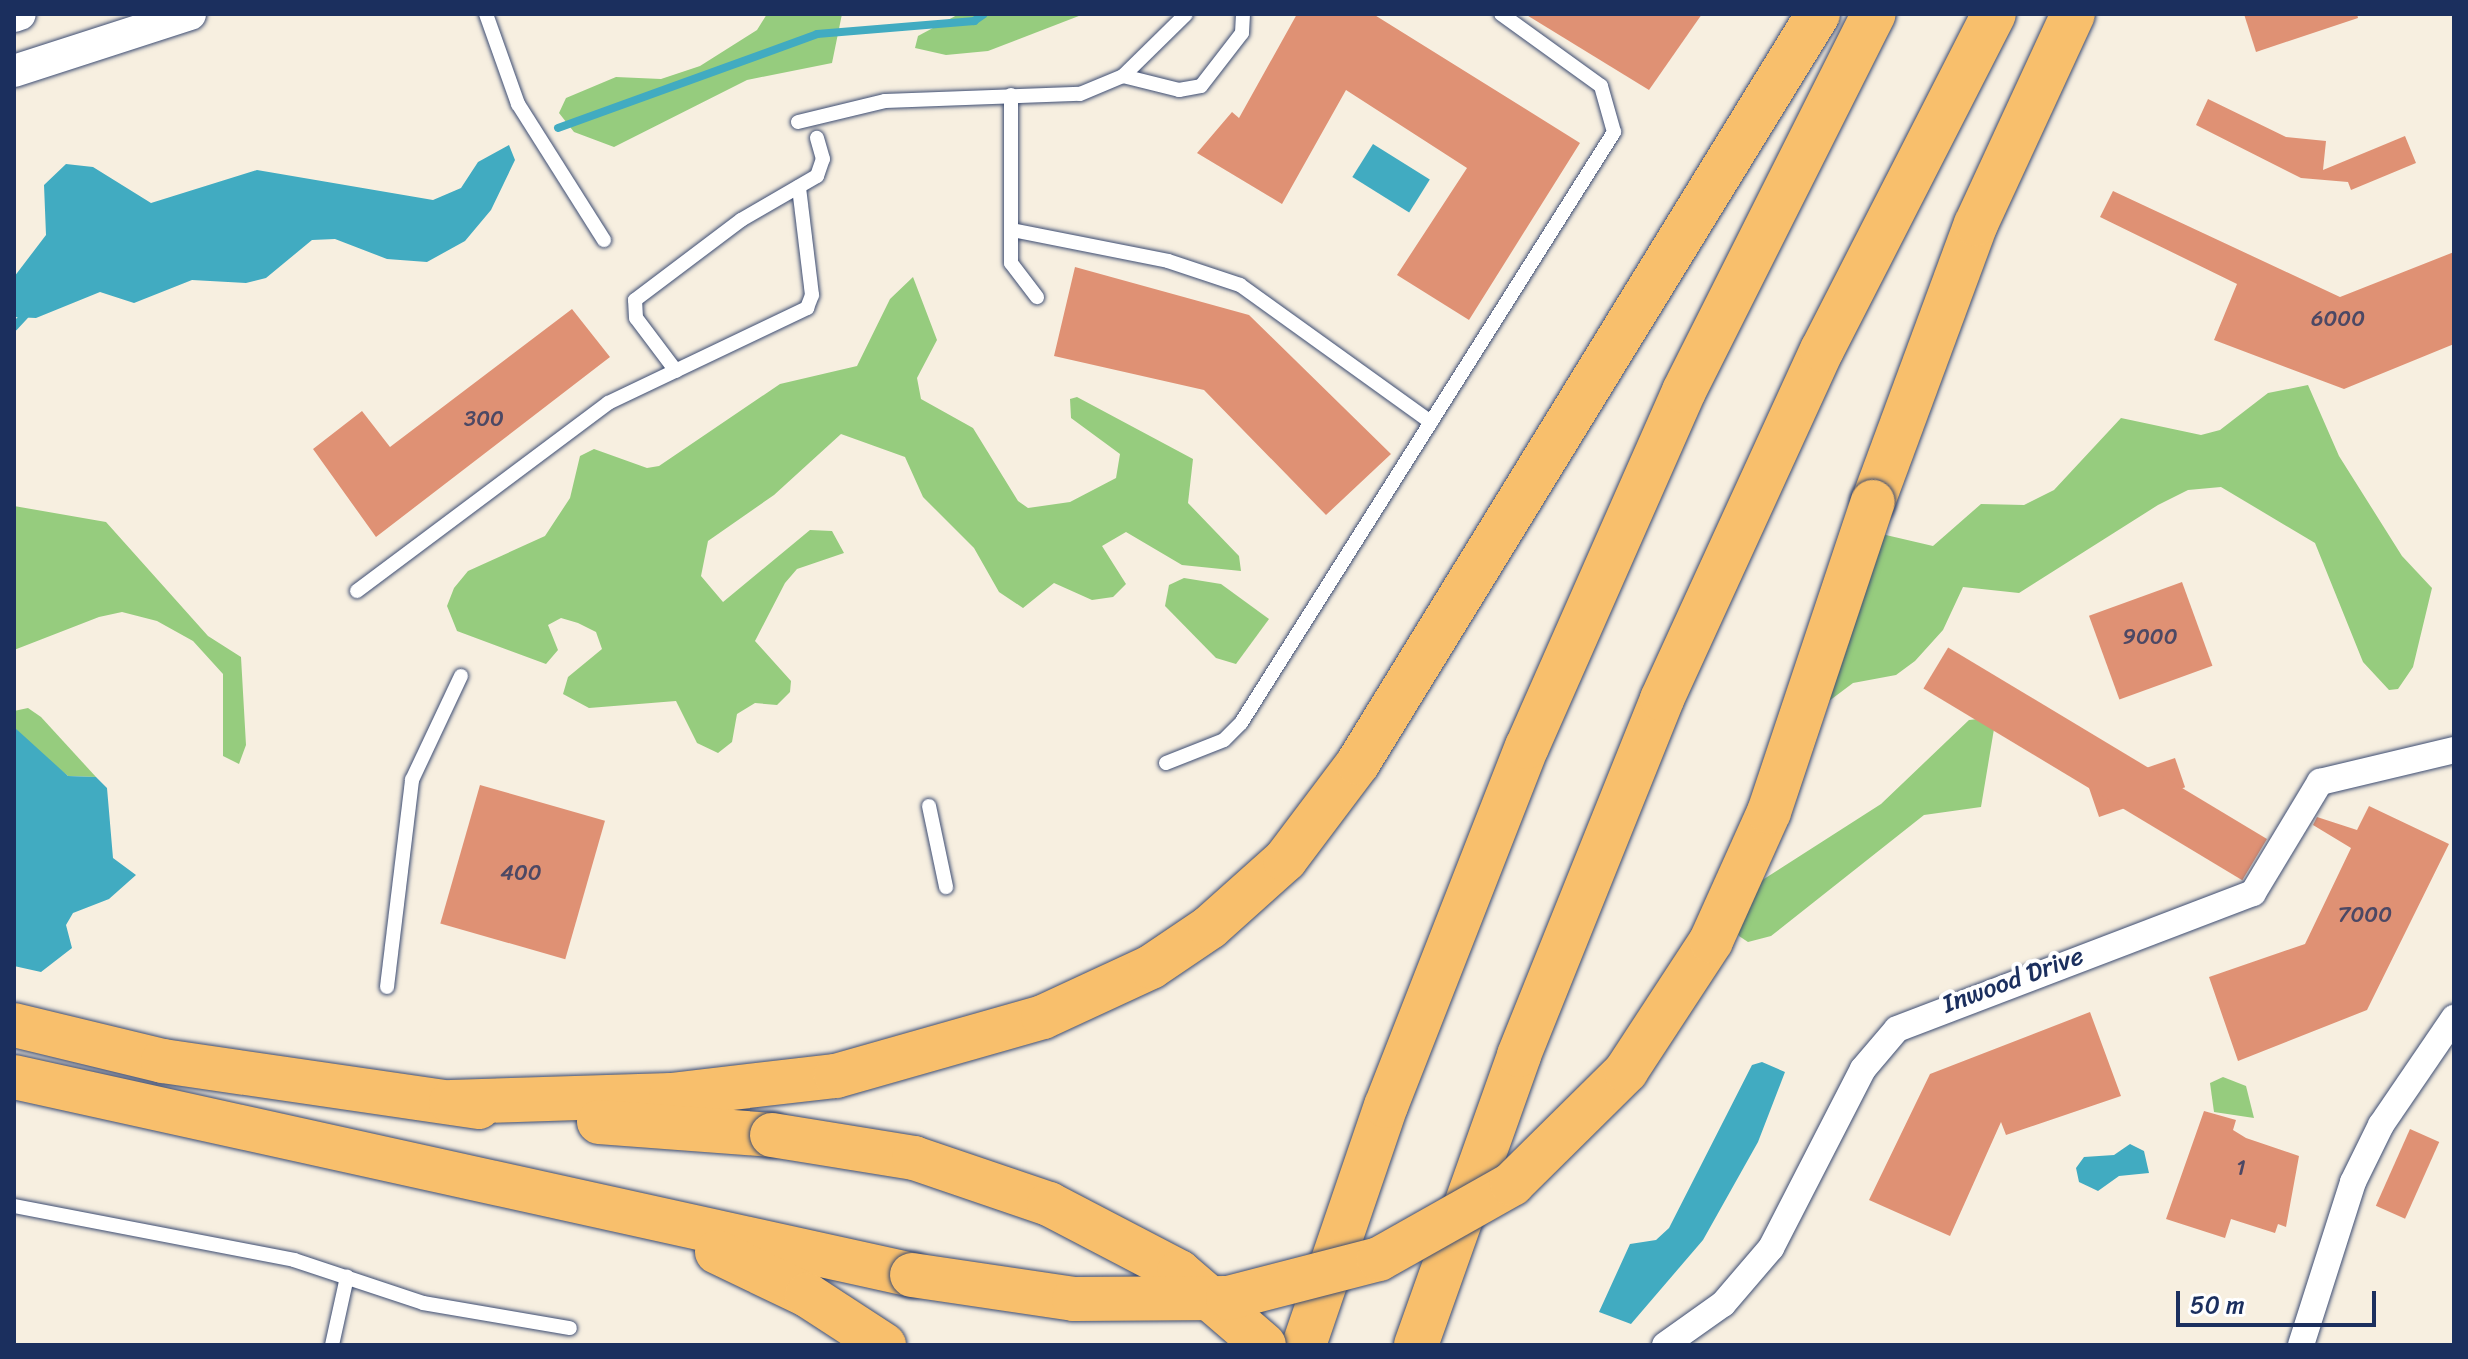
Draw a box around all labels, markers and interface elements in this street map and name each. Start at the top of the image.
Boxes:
house number: 6000 [2311,306,2365,332]
house number: 300 [464,406,504,432]
house number: 9000 [2122,624,2178,650]
house number: 400 [500,860,542,886]
house number: 7000 [2338,902,2392,928]
street label: Inwood Drive [1938,940,2088,1020]
house number: 1 [2236,1155,2246,1181]
scale bar [2180,1275,2380,1325]
text: 50 m [2190,1284,2245,1326]

